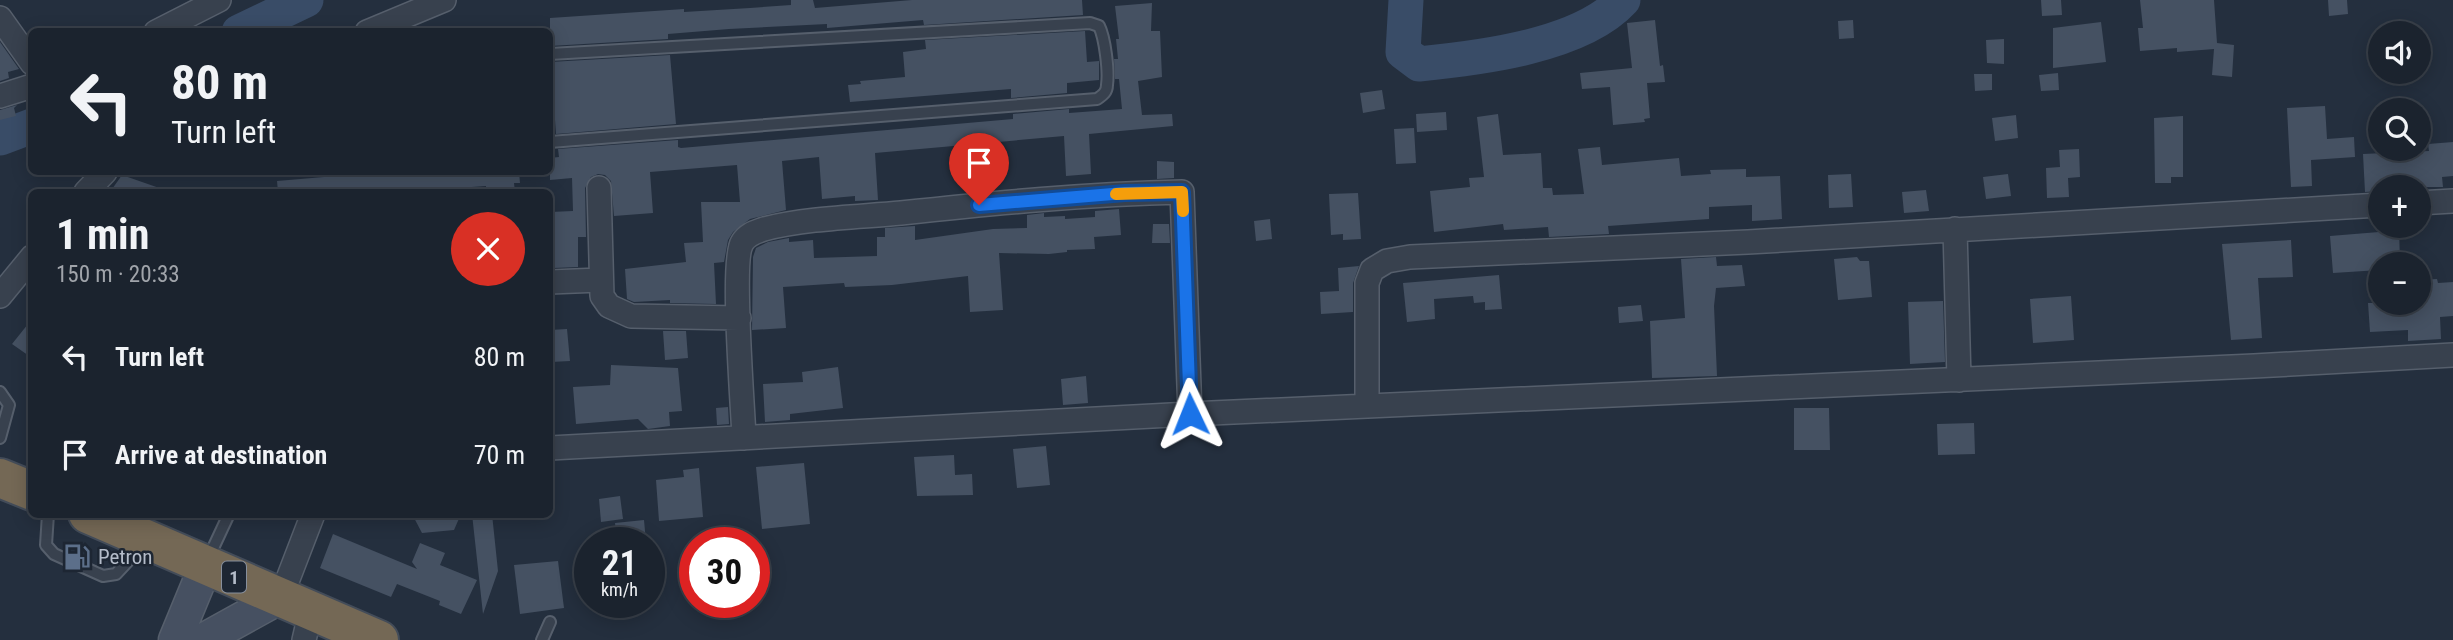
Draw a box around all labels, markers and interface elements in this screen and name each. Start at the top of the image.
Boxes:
map controls [2368,21,2431,315]
button: sound [2368,21,2431,84]
text: 80 m [171,54,268,111]
icon: left [56,56,147,147]
button: search [2368,98,2431,161]
text: Turn left [171,113,276,151]
pin [949,133,1009,205]
icon: arrive [960,144,998,182]
button: + [2368,175,2431,238]
text: 1 min [56,210,149,259]
button: close [451,212,525,286]
button: − [2368,252,2431,315]
text: 150 m · 20:33 [56,261,180,288]
icon: left [56,338,94,376]
text: Turn left [115,342,204,372]
text: 80 m [474,342,525,372]
position arrow [1153,377,1227,451]
icon: arrive [56,436,94,474]
text: Arrive at destination [115,440,327,470]
text: 70 m [474,440,525,470]
speed limit sign: 30 [679,527,770,618]
fuel station icon: Petron [62,542,92,572]
text: 21 [602,543,637,584]
place label: Petron [98,545,152,569]
road number: 1 [222,562,246,592]
text: km/h [601,579,638,600]

